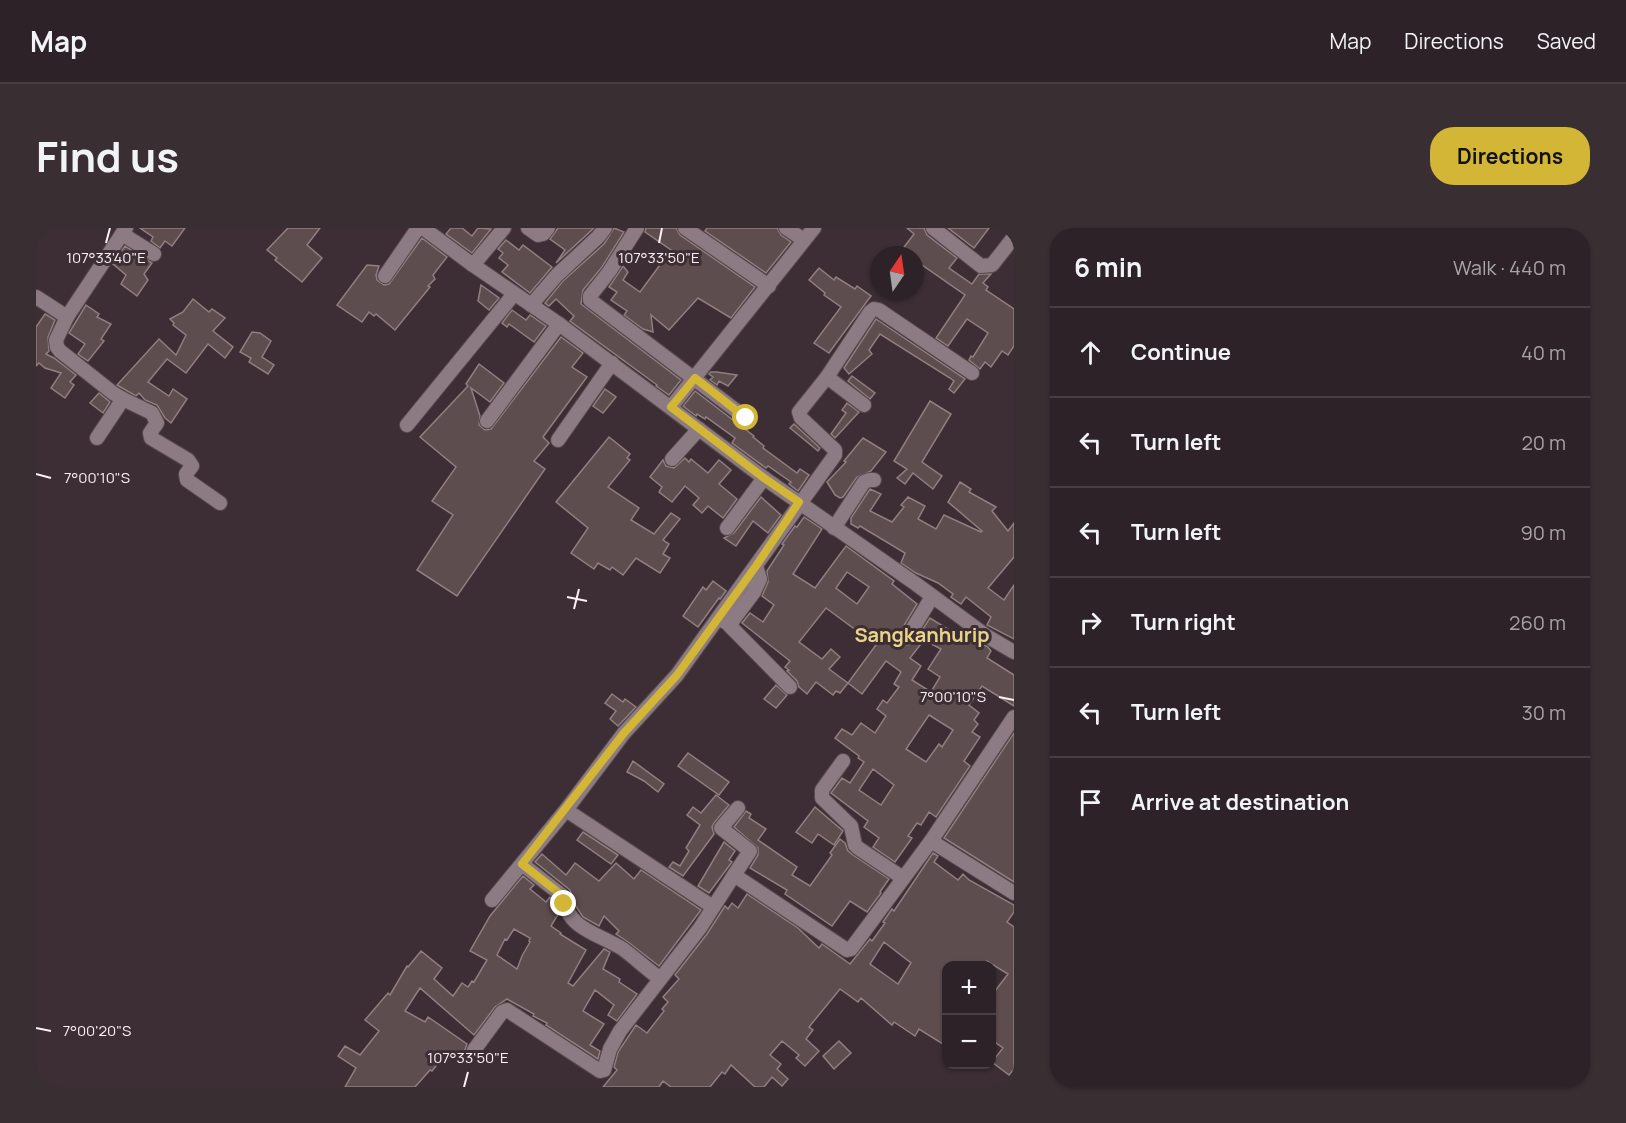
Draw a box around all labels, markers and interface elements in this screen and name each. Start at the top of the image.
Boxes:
text: Map [30,22,87,60]
text: Map [1330,27,1371,55]
text: Directions [1404,27,1504,55]
text: Saved [1537,27,1596,55]
text: Find us [36,127,179,185]
button: Directions [1430,127,1590,185]
north arrow [870,246,924,300]
text: 107°33'40"E [66,247,146,268]
text: 107°33'50"E [618,247,700,268]
text: 6 min [1074,249,1142,285]
text: Walk · 440 m [1453,254,1566,281]
icon: ahead [1074,336,1107,369]
text: Continue [1131,337,1231,367]
text: 40 m [1521,339,1566,366]
route start [732,404,758,430]
icon: left [1074,426,1107,459]
text: Turn left [1131,427,1221,457]
text: 20 m [1521,429,1566,456]
text: 7°00'10"S [64,467,130,488]
icon: left [1074,516,1107,549]
text: Turn left [1131,517,1221,547]
text: 90 m [1520,519,1566,546]
icon: right [1074,606,1107,639]
text: Turn right [1131,607,1236,637]
text: 260 m [1509,609,1566,636]
district label: Sangkanhurip [854,621,990,648]
text: 7°00'10"S [920,686,986,707]
icon: left [1074,696,1107,729]
text: Turn left [1131,697,1221,727]
text: 30 m [1522,699,1566,726]
icon: arrive [1074,786,1107,819]
text: Arrive at destination [1131,787,1349,817]
route end [550,890,576,916]
map controls [942,961,996,1069]
button: + [942,961,996,1015]
button: − [942,1015,996,1069]
text: 7°00'20"S [63,1020,131,1041]
text: 107°33'50"E [427,1047,509,1068]

